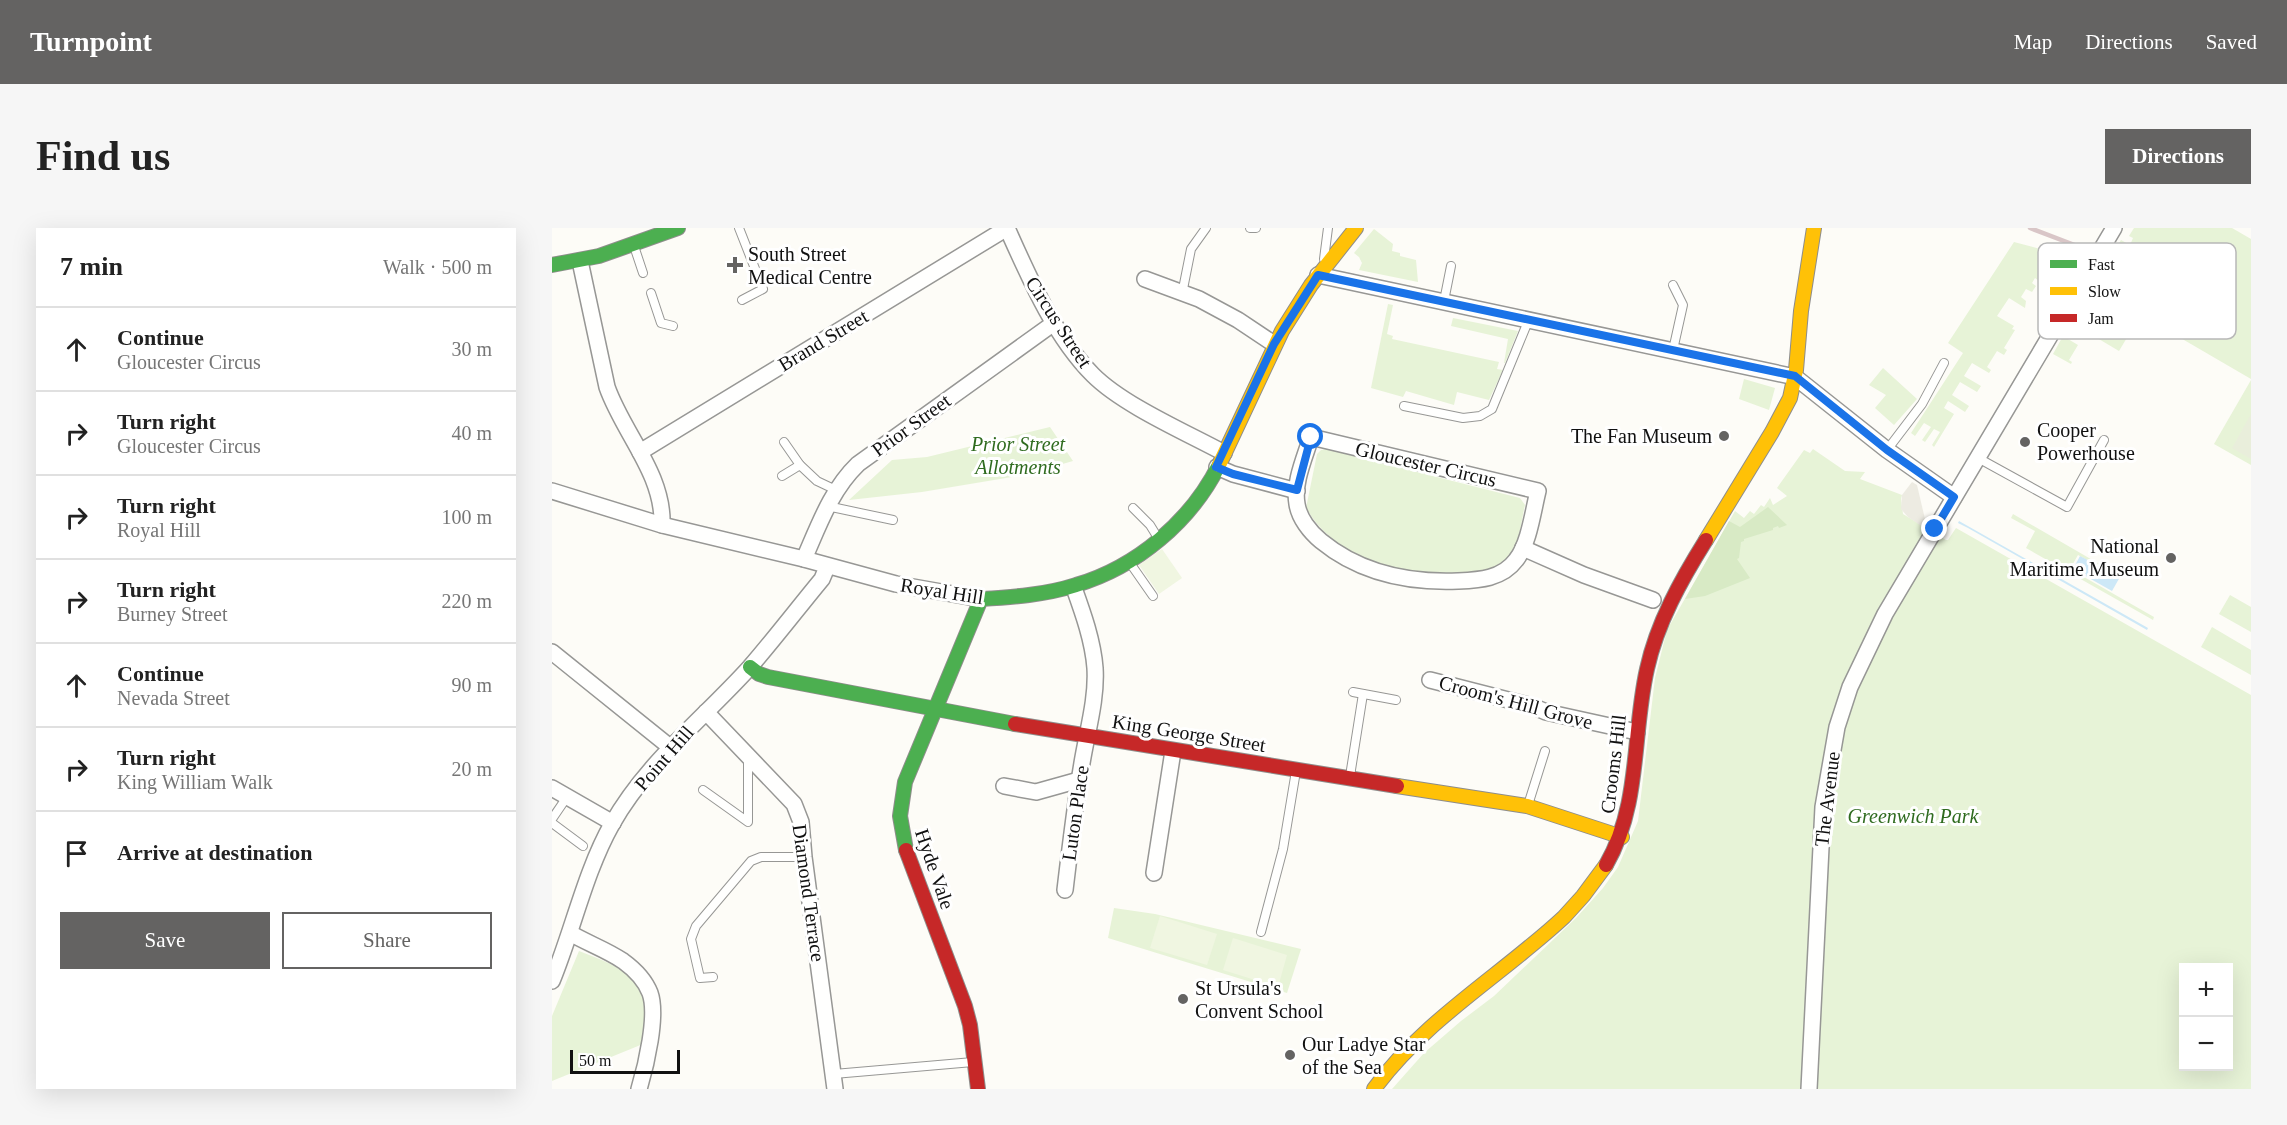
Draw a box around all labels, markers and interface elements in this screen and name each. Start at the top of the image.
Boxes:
text: Turnpoint [30,26,152,57]
text: Map [2014,30,2052,54]
text: Directions [2085,30,2173,54]
text: Saved [2206,30,2257,54]
button: Directions [2105,129,2251,184]
text: Find us [36,133,170,179]
place label: South Street Medical Centre [748,243,872,288]
legend [2038,243,2236,339]
text: 7 min [60,252,123,281]
text: Walk · 500 m [383,256,492,278]
marker: South Street Medical Centre [726,256,744,274]
text: Fast [2088,256,2115,273]
street label: Circus Street [1021,272,1097,372]
text: Slow [2088,283,2121,300]
street label: Brand Street [774,304,872,375]
text: Jam [2088,310,2114,327]
text: Continue [117,325,204,350]
icon: ahead [60,333,93,366]
text: 30 m [451,338,492,360]
text: Gloucester Circus [117,351,261,373]
street label: Prior Street [867,389,955,461]
text: Turn right [117,409,216,434]
icon: right [60,417,93,450]
place label: Cooper Powerhouse [2037,419,2135,464]
text: 40 m [451,422,492,444]
route start [1297,423,1323,449]
place label: The Fan Museum [1571,425,1712,447]
marker: The Fan Museum [1717,429,1731,443]
park label: Prior Street Allotments [970,433,1066,478]
text: Gloucester Circus [117,435,261,457]
marker: Cooper Powerhouse [2018,435,2032,449]
street label: Gloucester Circus [1353,437,1499,491]
text: Turn right [117,493,216,518]
icon: right [60,501,93,534]
text: 100 m [441,506,492,528]
route end [1921,515,1947,541]
text: Royal Hill [117,519,201,541]
place label: National Maritime Museum [2010,535,2159,580]
marker: National Maritime Museum [2164,551,2178,565]
street label: Royal Hill [899,574,986,609]
text: Turn right [117,577,216,602]
icon: right [60,585,93,618]
text: 220 m [441,590,492,612]
text: Burney Street [117,603,228,625]
text: Continue [117,661,204,686]
icon: ahead [60,669,93,702]
street label: Croom's Hill Grove [1437,671,1595,733]
text: 90 m [451,674,492,696]
text: Nevada Street [117,687,230,709]
street label: King George Street [1110,710,1268,757]
street label: Crooms Hill [1596,713,1630,815]
street label: Point Hill [630,721,698,795]
text: Turn right [117,745,216,770]
street label: The Avenue [1810,750,1844,848]
icon: right [60,753,93,786]
text: 20 m [451,758,492,780]
street label: Luton Place [1057,764,1093,862]
text: King William Walk [117,771,273,793]
park label: Greenwich Park [1848,805,1980,827]
street label: Diamond Terrace [788,823,830,963]
street label: Hyde Vale [910,826,959,912]
icon: arrive [60,837,93,870]
text: Arrive at destination [117,840,313,865]
button: Save [60,912,270,969]
button: Share [282,912,492,969]
map controls [2179,963,2233,1071]
button: + [2179,963,2233,1017]
place label: St Ursula's Convent School [1195,977,1324,1022]
marker: St Ursula's Convent School [1176,992,1190,1006]
button: − [2179,1017,2233,1071]
place label: Our Ladye Star of the Sea [1302,1033,1426,1078]
scale bar [570,1047,680,1074]
marker: Our Ladye Star of the Sea [1283,1048,1297,1062]
text: 50 m [579,1052,611,1069]

